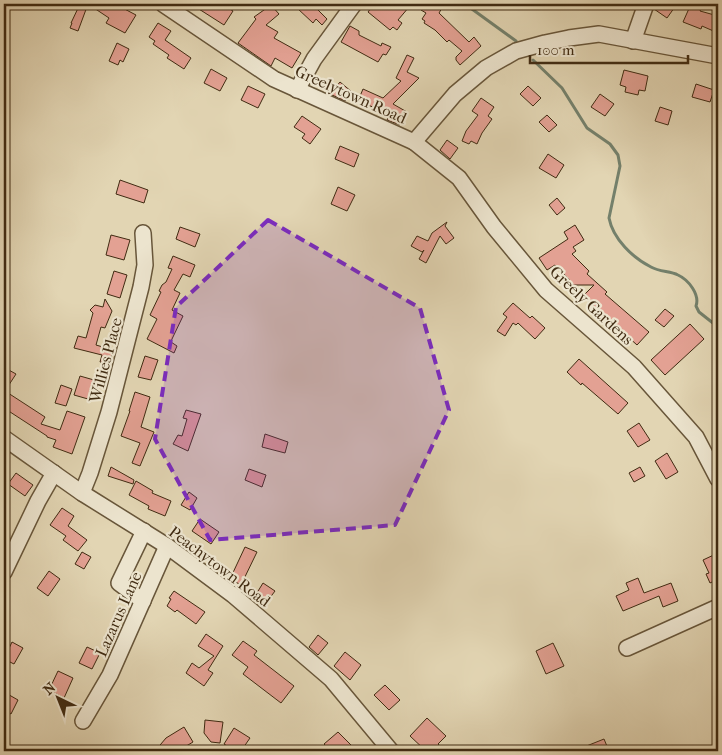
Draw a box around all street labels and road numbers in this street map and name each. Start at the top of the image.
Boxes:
street label: Greelytown Road [292,61,410,128]
street label: Greely Gardens [546,262,637,349]
street label: Willies Place [85,315,126,406]
street label: Peachytown Road [165,522,274,611]
street label: Lazarus Lane [91,569,146,660]

